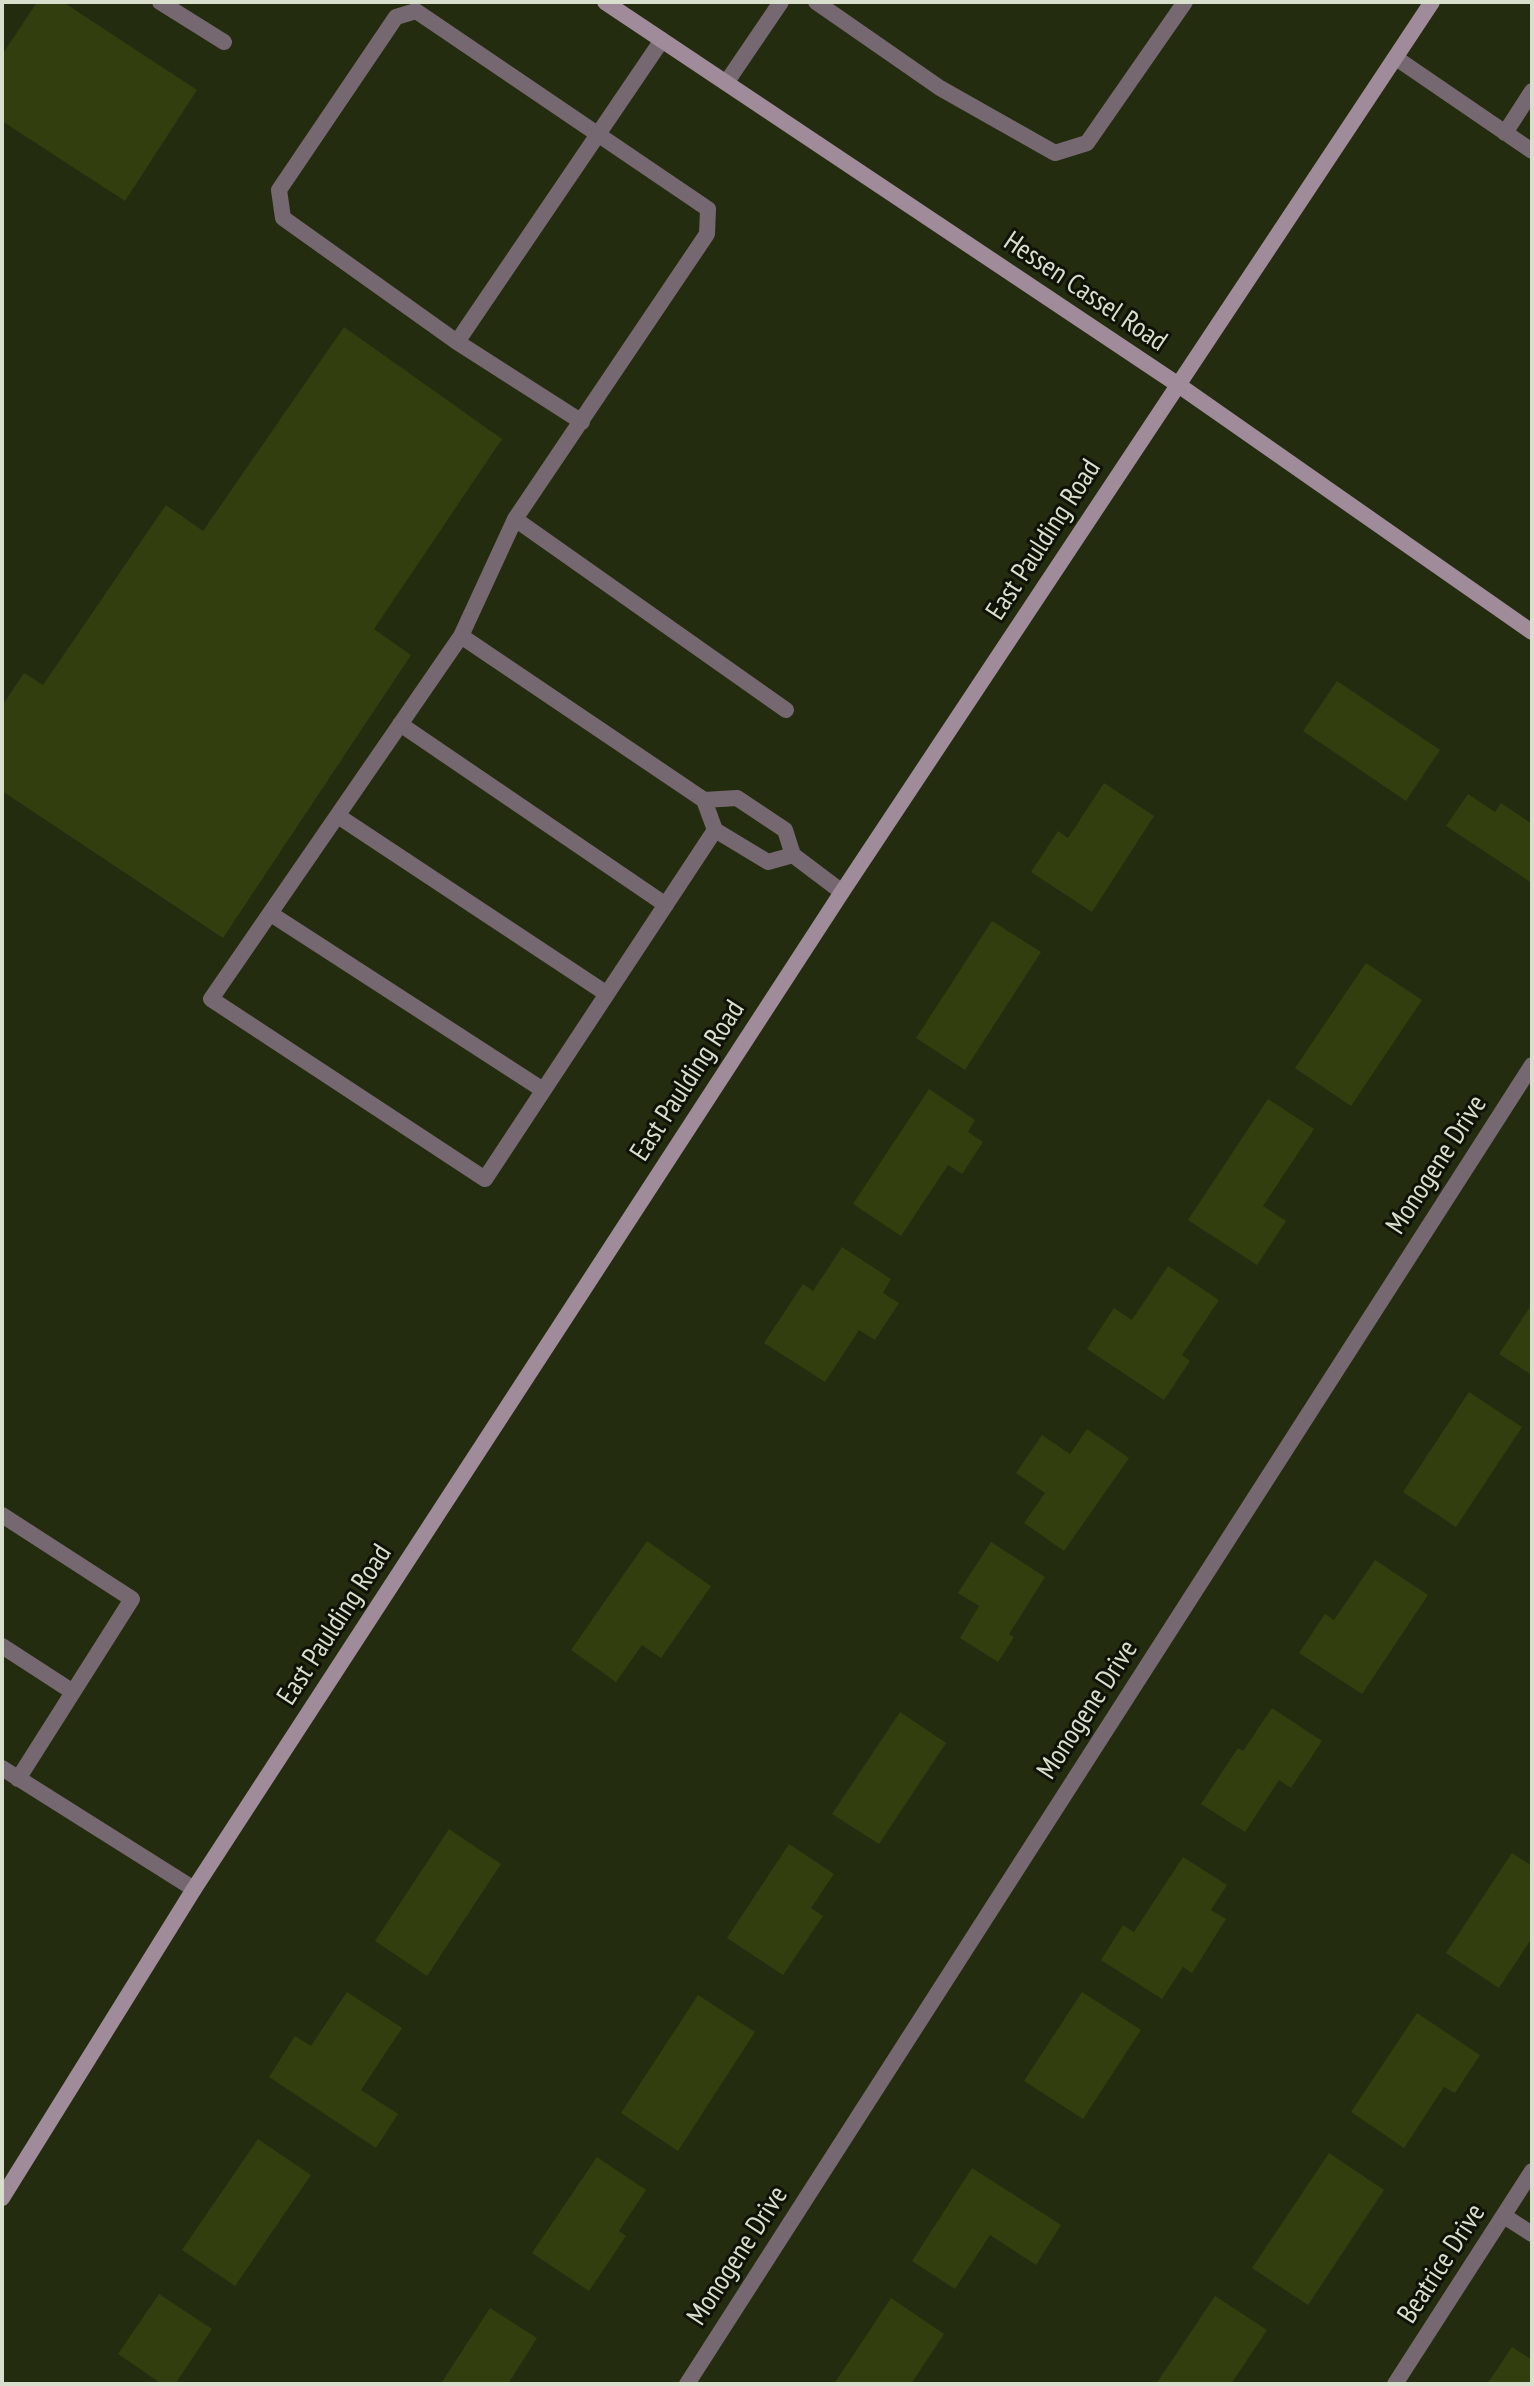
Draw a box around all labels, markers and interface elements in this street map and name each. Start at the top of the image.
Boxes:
street label: Hessen Cassel Road [997,225,1173,359]
street label: East Paulding Road [980,454,1108,626]
street label: East Paulding Road [624,995,752,1167]
street label: Monogene Drive [1380,1089,1494,1241]
street label: East Paulding Road [271,1539,399,1711]
street label: Monogene Drive [1031,1634,1145,1786]
street label: Monogene Drive [681,2180,795,2332]
street label: Beatrice Drive [1391,2198,1493,2330]

